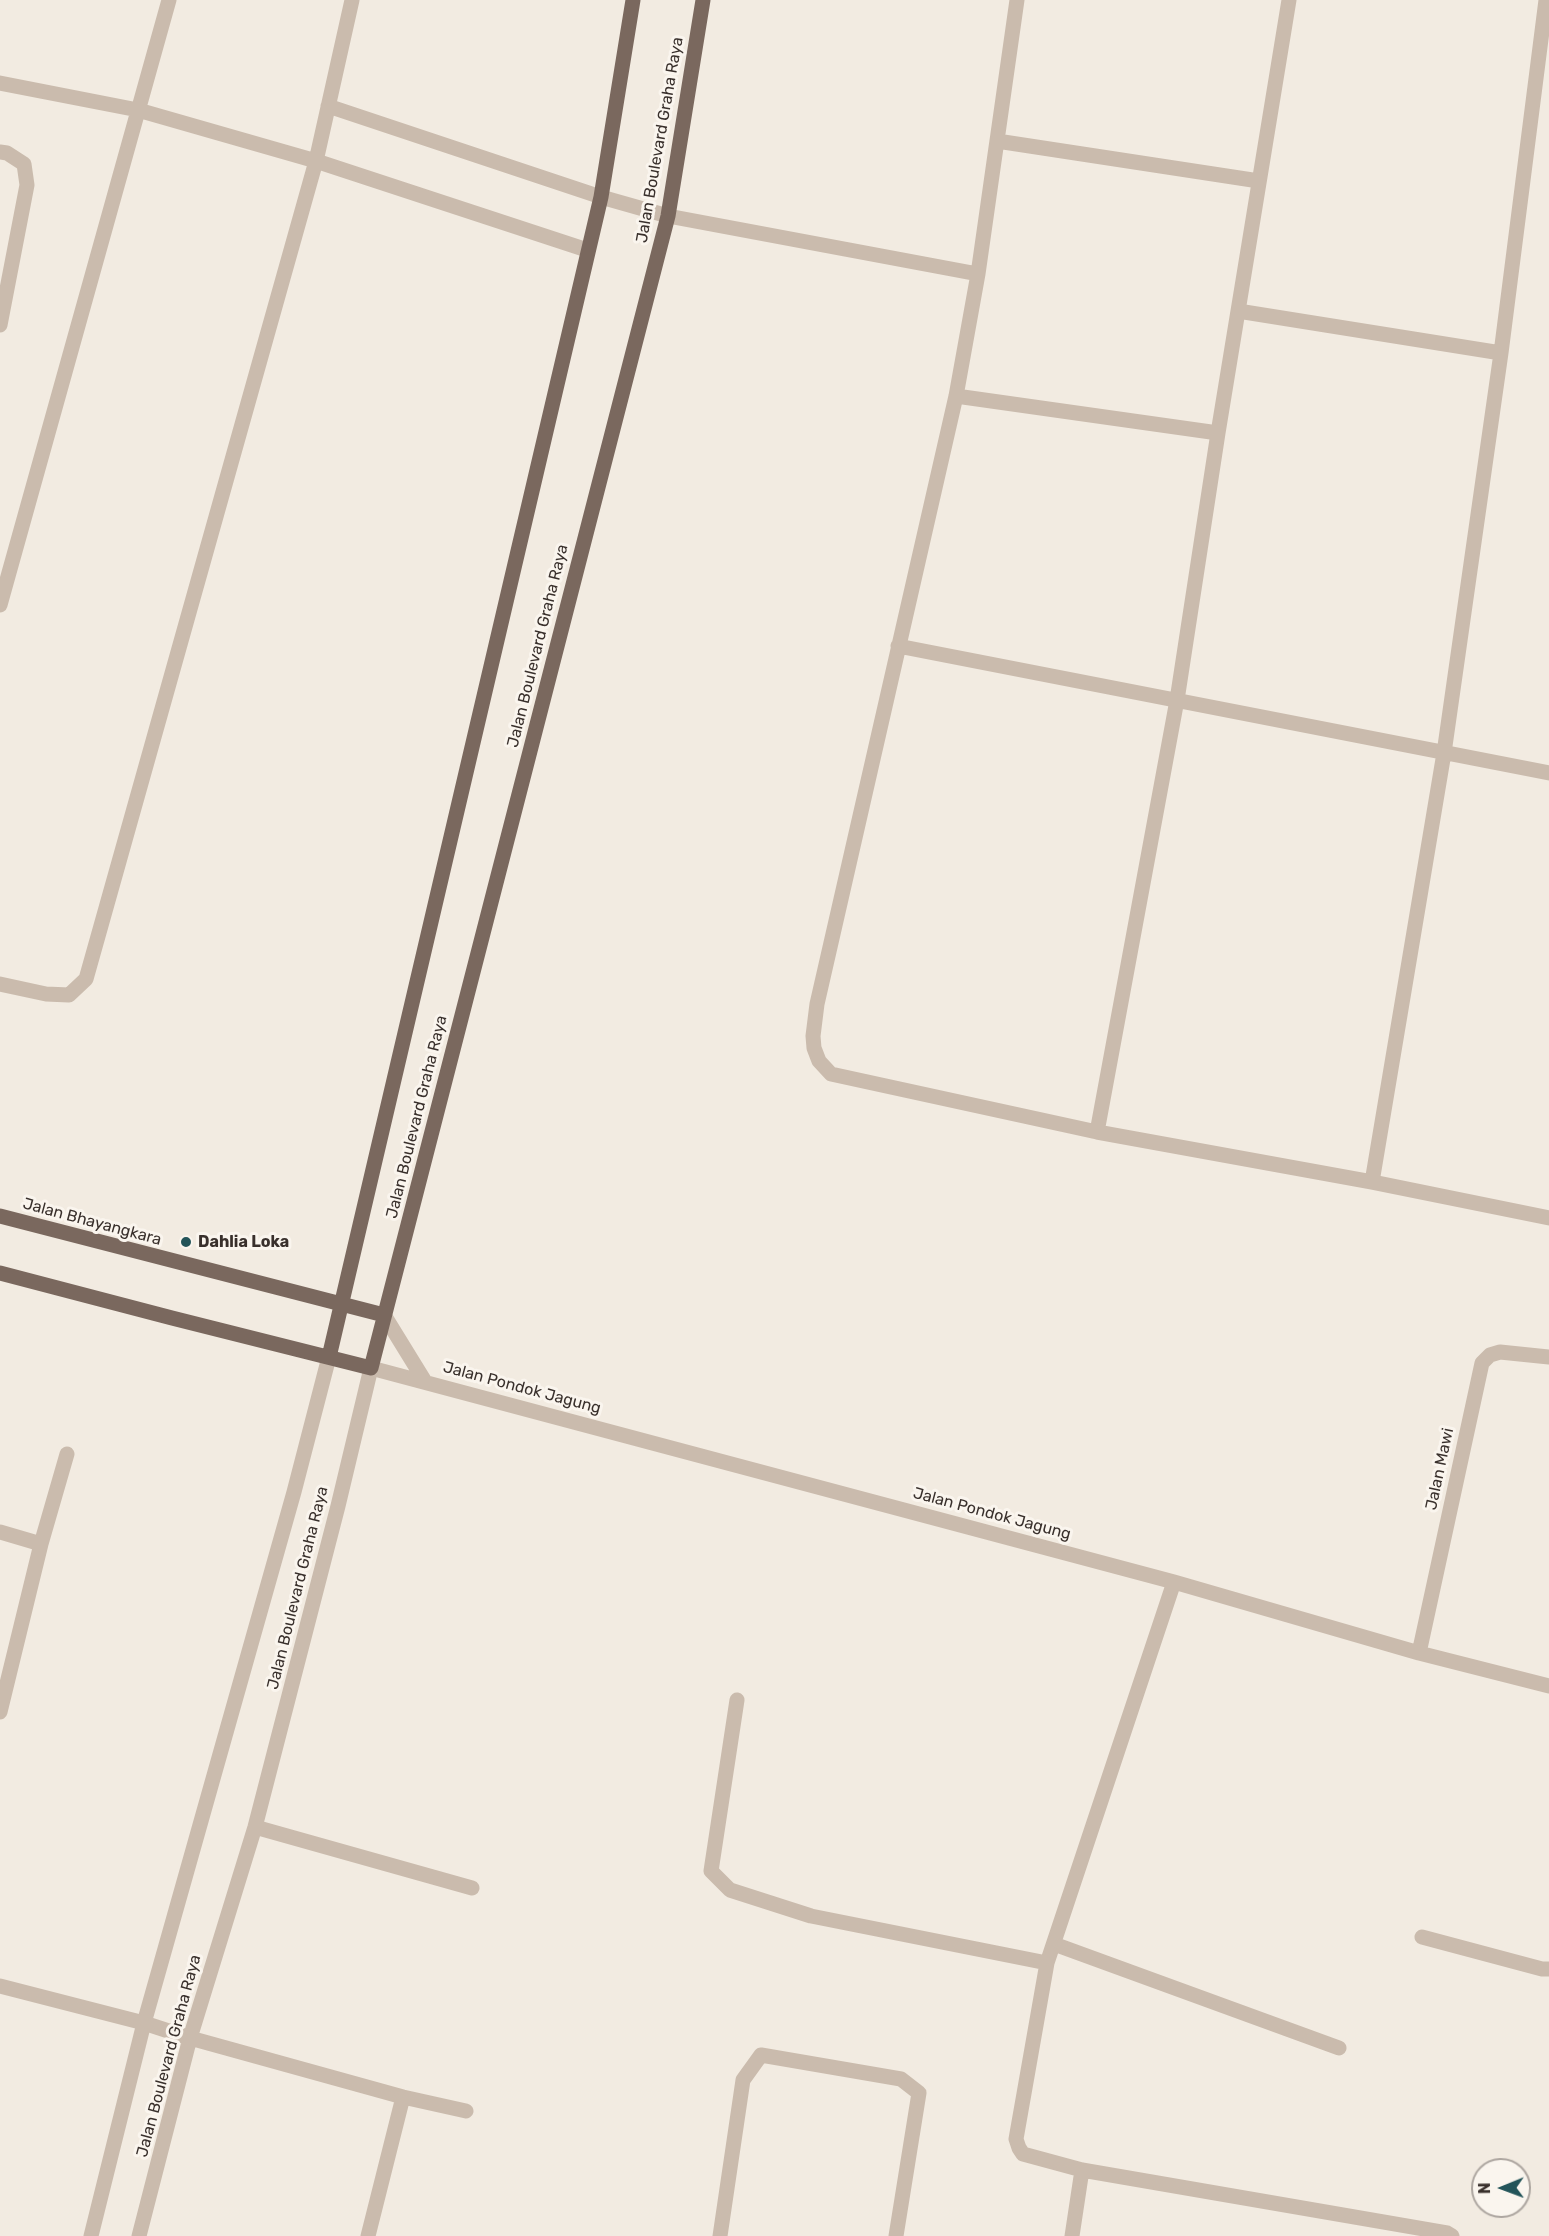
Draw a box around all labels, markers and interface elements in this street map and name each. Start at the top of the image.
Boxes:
street label: Jalan Boulevard Graha Raya [632,36,688,244]
street label: Jalan Boulevard Graha Raya [503,542,573,750]
street label: Jalan Boulevard Graha Raya [382,1013,452,1221]
street label: Jalan Bhayangkara [21,1194,163,1250]
place label: Dahlia Loka [198,1232,289,1252]
marker: Dahlia Loka [179,1235,193,1249]
street label: Jalan Pondok Jagung [441,1358,603,1418]
street label: Jalan Mawi [1422,1426,1458,1512]
street label: Jalan Boulevard Graha Raya [263,1484,333,1692]
street label: Jalan Pondok Jagung [911,1484,1073,1544]
street label: Jalan Boulevard Graha Raya [133,1953,205,2159]
north arrow [1471,2158,1531,2218]
text: N [1475,2182,1494,2194]

